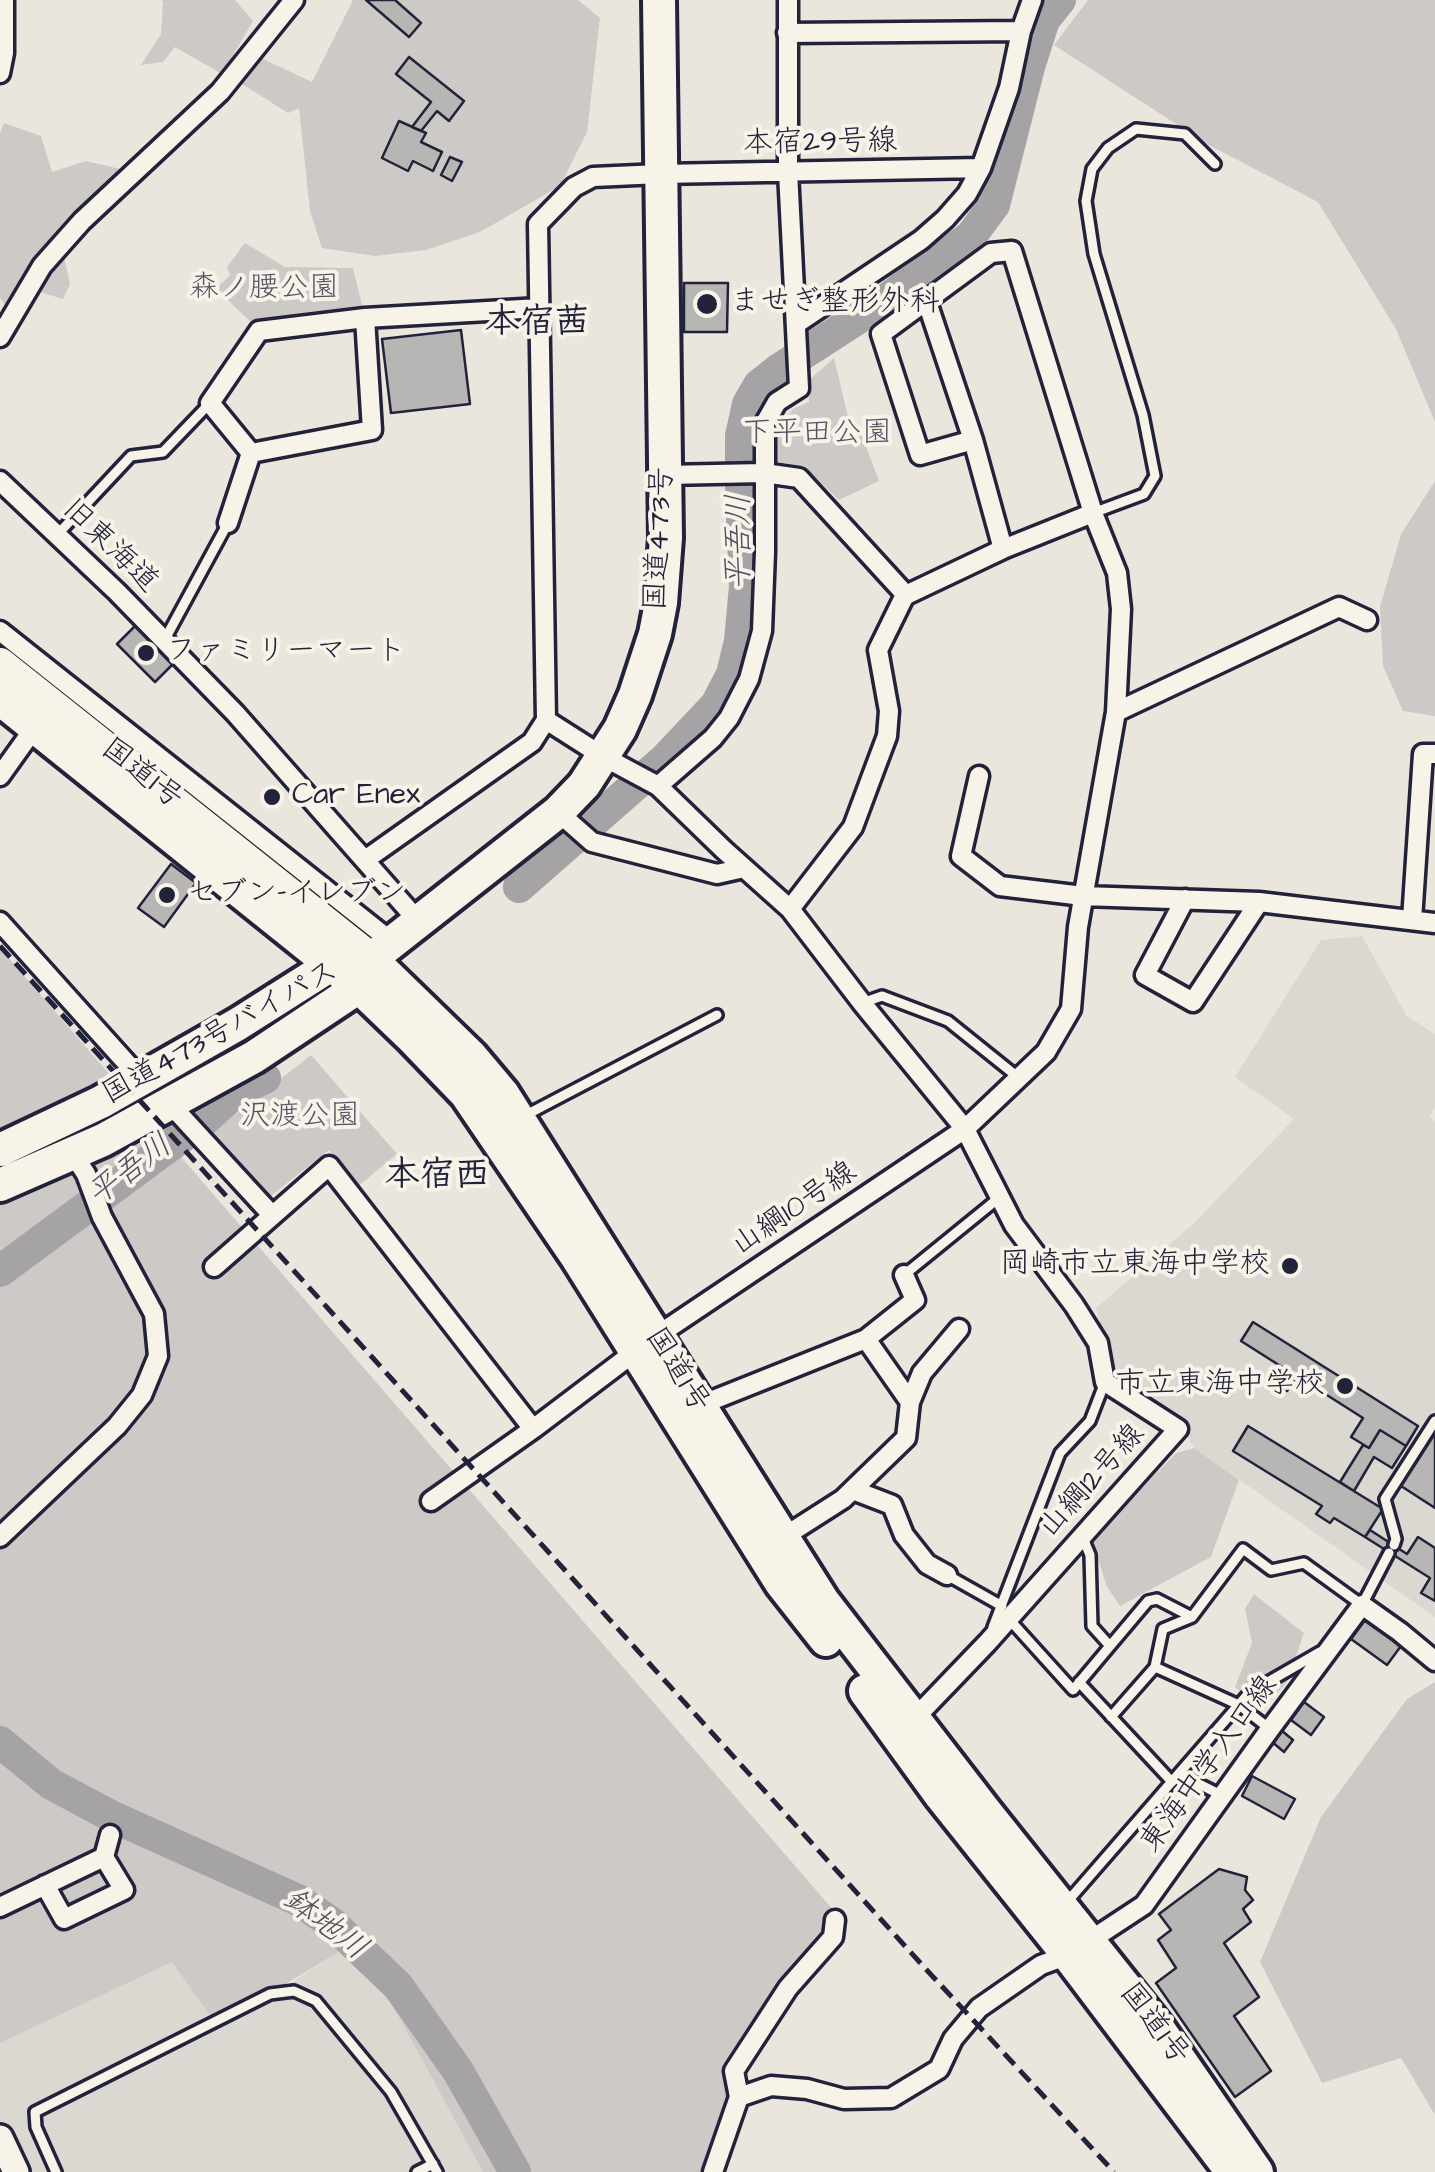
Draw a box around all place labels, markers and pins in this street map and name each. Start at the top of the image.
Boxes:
place label: ませぎ整形外科 [730,286,940,322]
marker: ませぎ整形外科 [694,291,720,317]
place label: ファミリーマート [166,635,406,671]
marker: ファミリーマート [135,642,157,664]
place label: Car Enex [292,779,420,815]
marker: Car Enex [261,786,283,808]
place label: セブン-イレブン [187,877,406,913]
marker: セブン-イレブン [156,884,178,906]
place label: 岡崎市立東海中学校 [1000,1248,1270,1284]
marker: 岡崎市立東海中学校 [1279,1255,1301,1277]
place label: 市立東海中学校 [1115,1368,1325,1404]
marker: 市立東海中学校 [1334,1375,1356,1397]

